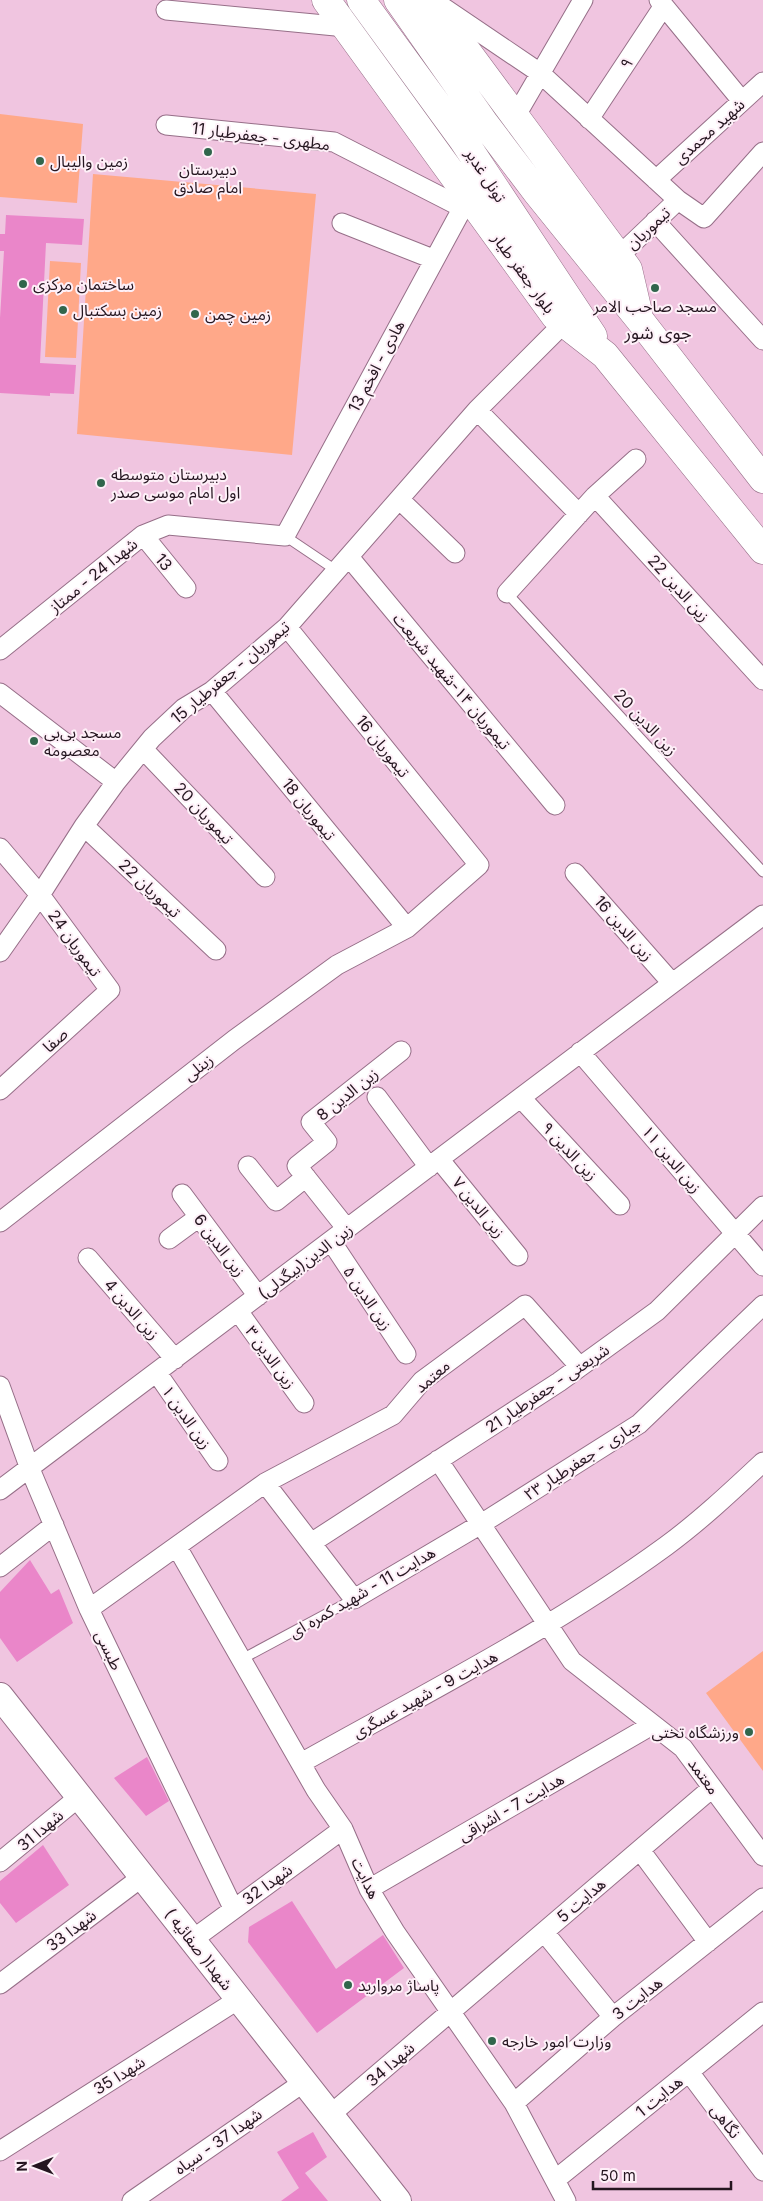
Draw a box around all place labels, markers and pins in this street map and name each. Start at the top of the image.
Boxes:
marker: دبیرستان امام صادق [202,146,214,158]
place label: زمین والیبال [50,151,128,172]
marker: زمین والیبال [34,155,46,167]
place label: دبیرستان امام صادق [174,159,242,200]
place label: ساختمان مرکزی [33,274,134,294]
marker: ساختمان مرکزی [17,278,29,290]
marker: مسجد صاحب الامر [649,282,661,294]
place label: مسجد صاحب الامر [592,296,717,316]
place label: زمین بسکتبال [73,300,162,321]
marker: زمین بسکتبال [57,304,69,316]
place label: زمین چمن [205,304,271,325]
marker: زمین چمن [189,308,201,320]
place label: دبیرستان متوسطه اول امام موسی صدر [110,464,240,505]
marker: دبیرستان متوسطه اول امام موسی صدر [95,477,107,489]
place label: مسجد بی‌بی معصومه [44,722,121,760]
marker: مسجد بی‌بی معصومه [28,735,40,747]
place label: ورزشگاه تختی [652,1722,739,1742]
marker: ورزشگاه تختی [743,1726,755,1738]
place label: پاساژ مروارید [358,1975,439,1996]
marker: پاساژ مروارید [342,1979,354,1991]
place label: وزارت امور خارجه [502,2031,611,2051]
marker: وزارت امور خارجه [486,2035,498,2047]

